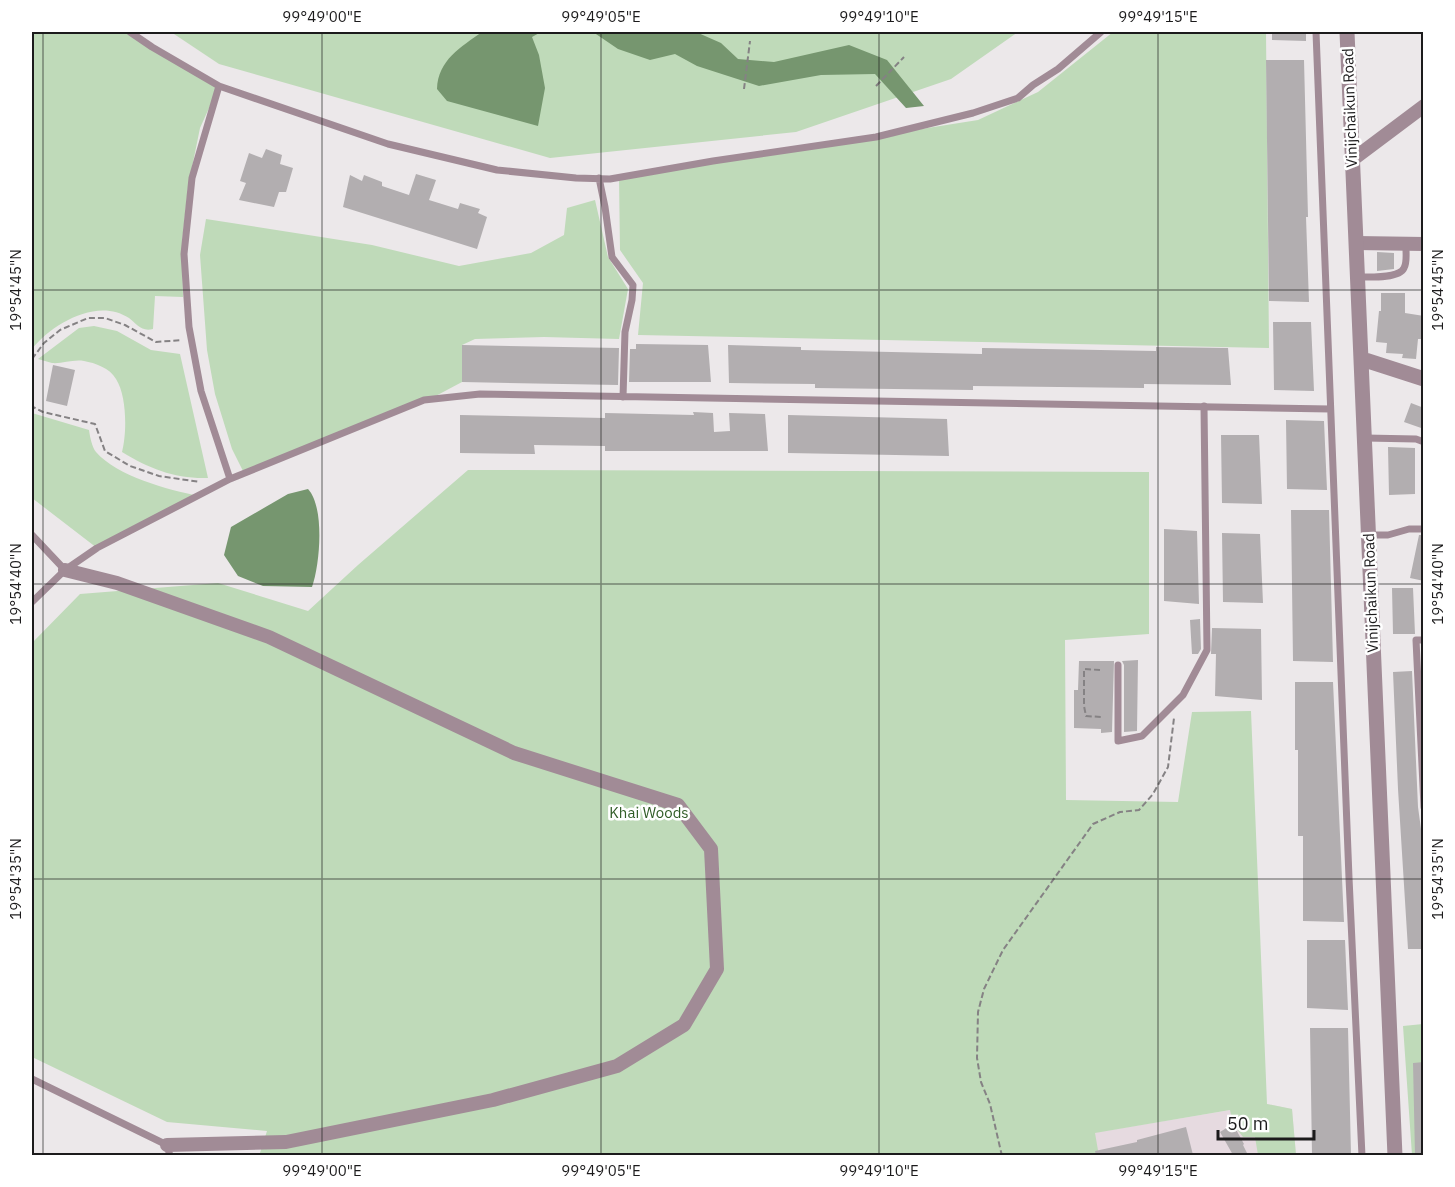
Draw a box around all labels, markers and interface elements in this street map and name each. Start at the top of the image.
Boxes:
text: 99°49'00"E [282,7,362,26]
text: 99°49'05"E [561,7,641,26]
text: 99°49'10"E [839,7,919,26]
text: 99°49'15"E [1118,7,1198,26]
street label: Vinijchaikun Road [1338,48,1361,168]
text: 19°54'45"N [6,249,25,331]
text: 19°54'45"N [1428,249,1447,331]
street label: Vinijchaikun Road [1359,533,1382,653]
text: 19°54'40"N [6,543,25,625]
text: 19°54'40"N [1428,543,1447,625]
park label: Khai Woods [609,803,689,822]
text: 19°54'35"N [6,838,25,920]
text: 19°54'35"N [1428,838,1447,920]
scale bar [1218,1103,1314,1141]
text: 50 m [1227,1112,1269,1135]
text: 99°49'00"E [282,1161,362,1180]
text: 99°49'05"E [561,1161,641,1180]
text: 99°49'10"E [839,1161,919,1180]
text: 99°49'15"E [1118,1161,1198,1180]

